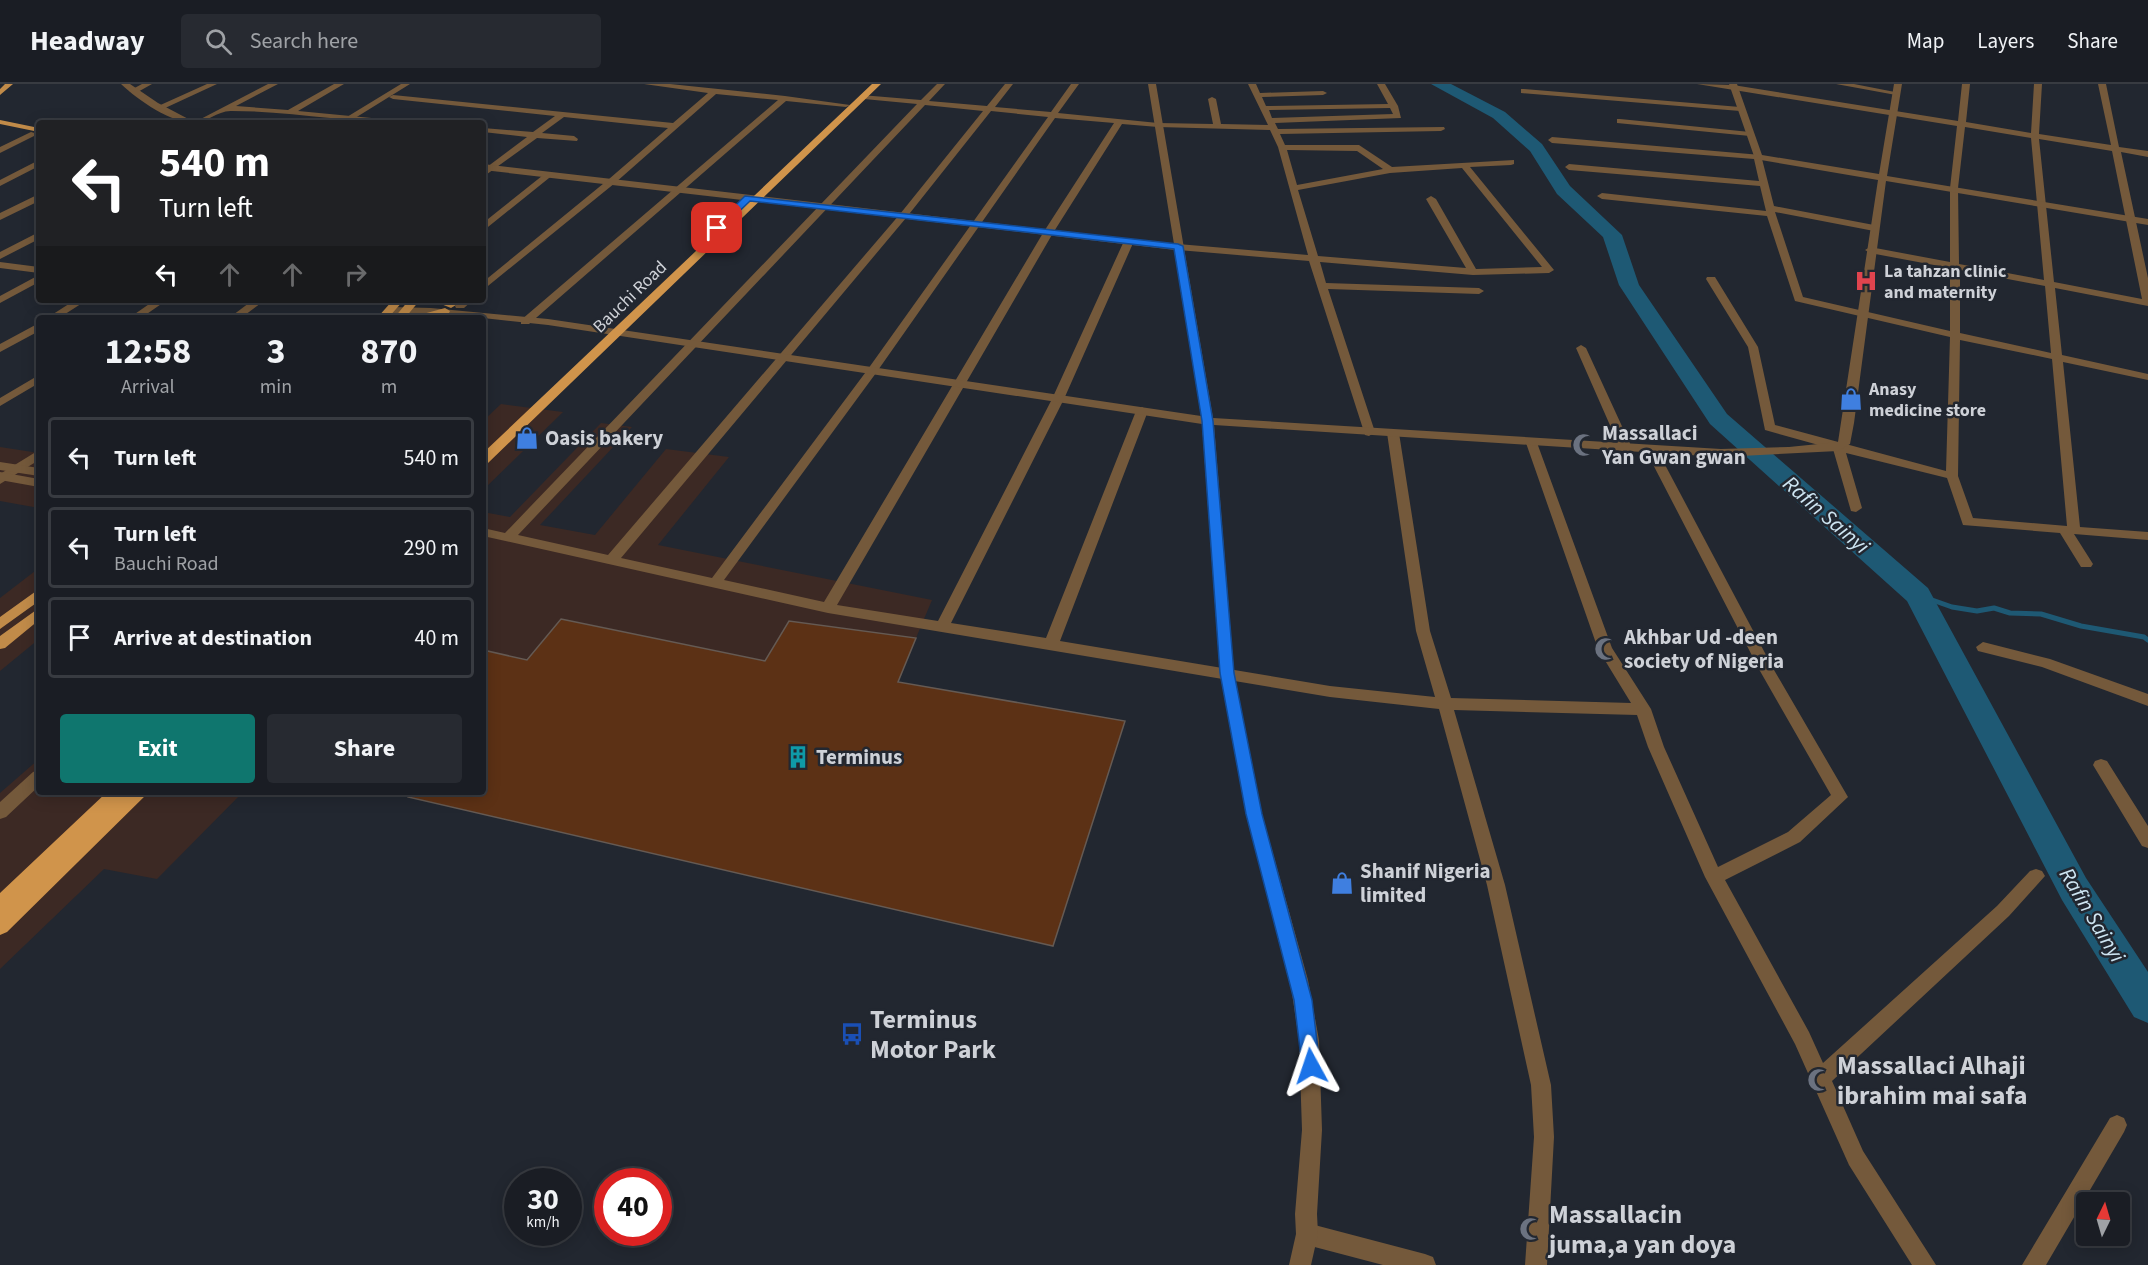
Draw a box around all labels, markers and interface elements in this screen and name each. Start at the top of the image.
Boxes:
search box [181,14,601,68]
text: Headway [30,21,145,61]
icon: search [202,25,235,58]
text: Search here [250,25,358,57]
text: Map [1907,26,1944,56]
text: Layers [1977,26,2034,56]
text: Share [2067,26,2118,56]
text: 540 m [159,133,270,193]
icon: left [60,144,138,222]
text: Turn left [159,189,253,228]
pin [691,202,742,253]
icon: arrive [700,211,733,244]
street label: Bauchi Road [587,255,673,339]
icon: left [150,258,183,291]
icon: ahead [213,258,246,291]
icon: ahead [276,258,309,291]
icon: right [339,258,372,291]
place label: La tahzan clinic and maternity [1884,259,2007,305]
hospital icon: La tahzan clinic and maternity [1853,268,1879,294]
text: 12:58 [104,326,191,377]
text: 3 [266,326,285,377]
text: 870 [361,326,418,377]
text: Arrival [121,373,175,401]
text: min [260,373,292,401]
text: m [381,373,397,401]
place label: Anasy medicine store [1868,377,1986,423]
shop icon: Anasy medicine store [1838,386,1864,412]
place label: Massallaci Yan Gwan gwan [1601,418,1746,472]
place label: Oasis bakery [545,423,663,453]
shop icon: Oasis bakery [514,425,540,451]
mosque icon: Massallaci Yan Gwan gwan [1571,432,1597,458]
icon: left [63,441,96,474]
text: Turn left [114,442,196,474]
text: 540 m [404,442,459,474]
water label: Rafin Sainyi [1776,468,1877,562]
text: Turn left [114,518,196,550]
icon: left [63,531,96,564]
text: 290 m [404,532,459,564]
text: Bauchi Road [114,550,219,578]
icon: arrive [63,621,96,654]
text: Arrive at destination [114,622,312,654]
text: 40 m [414,622,459,654]
place label: Akhbar Ud -deen society of Nigeria [1623,622,1784,676]
mosque icon: Akhbar Ud -deen society of Nigeria [1593,636,1619,662]
button: Exit [60,714,255,783]
button: Share [267,714,462,783]
place label: Terminus [816,742,902,772]
building icon: Terminus [785,744,811,770]
place label: Shanif Nigeria limited [1360,856,1491,910]
water label: Rafin Sainyi [2051,861,2133,969]
shop icon: Shanif Nigeria limited [1329,870,1355,896]
place label: Terminus Motor Park [870,1001,997,1068]
bus stop icon: Terminus Motor Park [839,1021,865,1047]
position arrow [1279,1034,1343,1098]
place label: Massallaci Alhaji ibrahim mai safa [1837,1047,2028,1114]
mosque icon: Massallaci Alhaji ibrahim mai safa [1806,1067,1832,1093]
speed limit sign: 40 [594,1168,672,1246]
text: 30 [527,1178,559,1221]
north arrow [2076,1192,2130,1246]
map controls [2076,1192,2130,1246]
place label: Massallacin juma,a yan doya [1547,1196,1736,1263]
text: km/h [526,1212,560,1233]
mosque icon: Massallacin juma,a yan doya [1518,1216,1544,1242]

